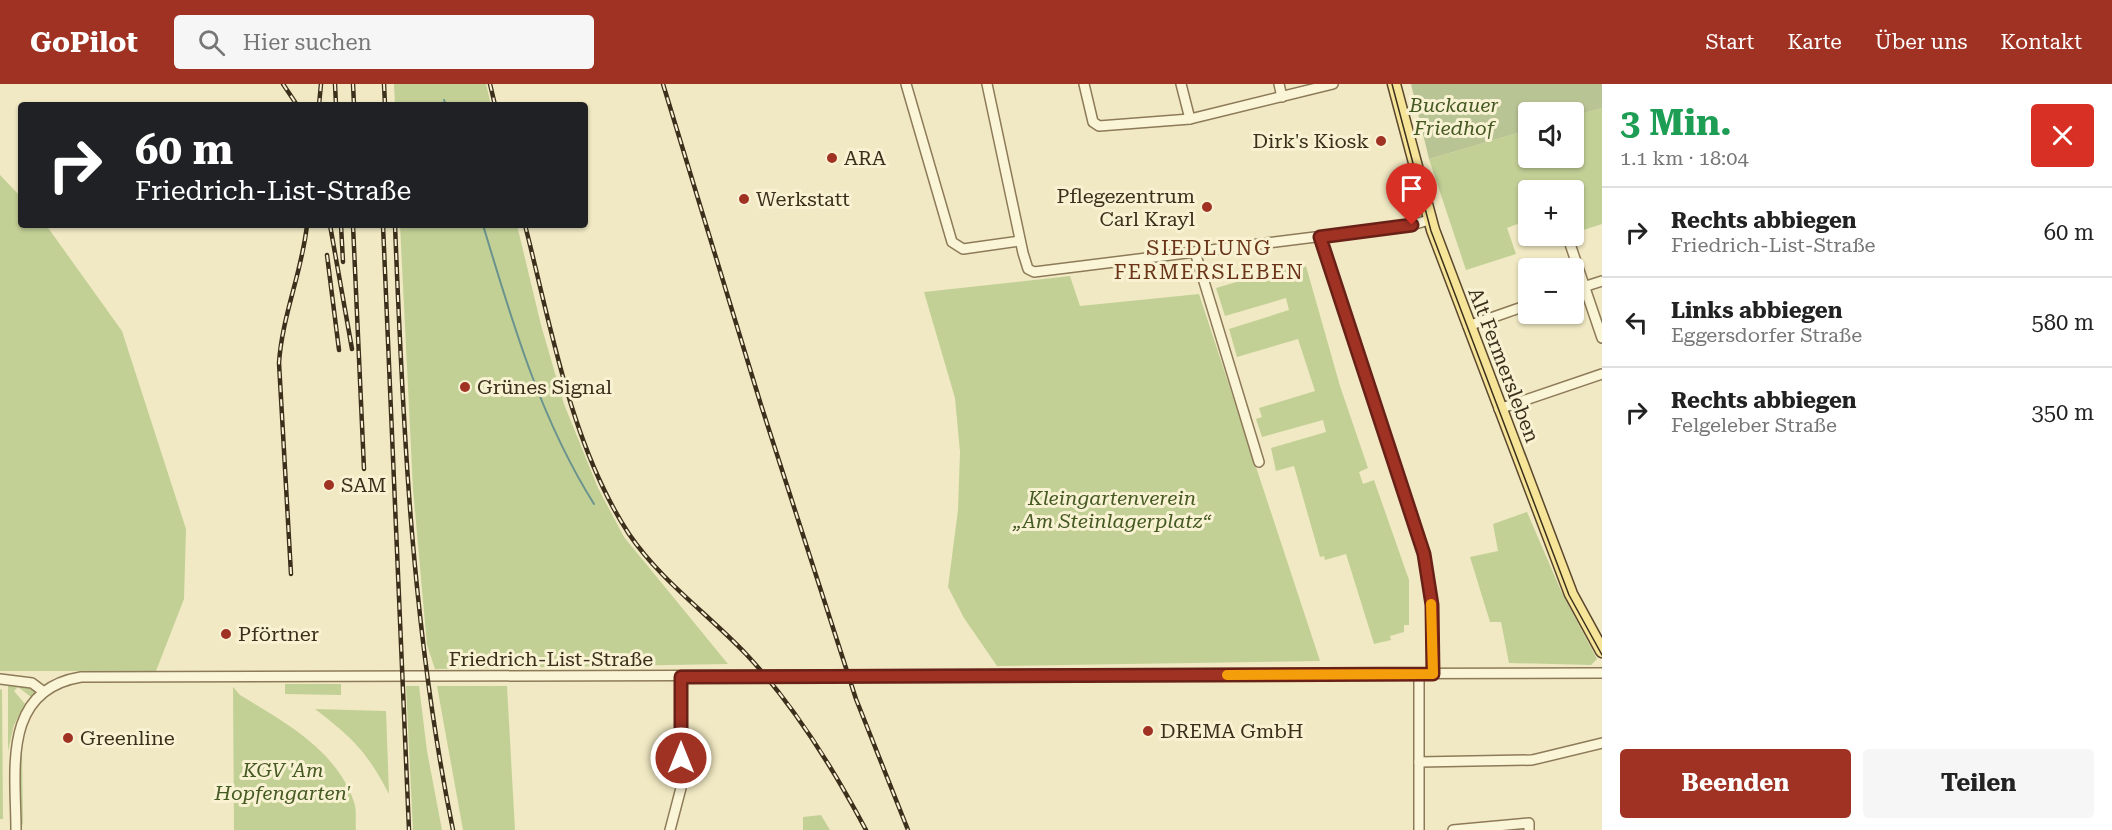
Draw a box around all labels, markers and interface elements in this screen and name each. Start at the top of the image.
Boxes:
search box [174,15,594,69]
text: GoPilot [30,26,138,59]
icon: search [195,26,228,59]
text: Hier suchen [243,30,372,55]
text: Start [1706,30,1754,54]
text: Karte [1787,30,1842,54]
text: Über uns [1875,30,1967,54]
text: Kontakt [2000,30,2082,54]
park label: Buckauer Friedhof [1408,93,1499,140]
map controls [1518,102,1584,324]
button: sound [1518,102,1584,168]
text: 3 Min. [1620,102,1731,144]
button: close [2031,104,2094,167]
text: 60 m [135,125,233,174]
icon: right [36,126,114,204]
place label: Dirk's Kiosk [1252,129,1369,153]
marker: Dirk's Kiosk [1374,134,1388,148]
place label: ARA [844,146,886,170]
text: 1.1 km · 18:04 [1620,146,1749,170]
marker: ARA [825,151,839,165]
pin [1386,163,1437,225]
icon: arrive [1395,172,1428,205]
text: Friedrich-List-Straße [135,175,411,207]
button: + [1518,180,1584,246]
place label: Pflegezentrum Carl Krayl [1056,184,1195,231]
place label: Werkstatt [756,187,850,211]
marker: Werkstatt [737,192,751,206]
marker: Pflegezentrum Carl Krayl [1200,200,1214,214]
text: Rechts abbiegen [1671,208,1857,233]
icon: right [1620,216,1653,249]
text: 60 m [2044,220,2094,245]
text: Friedrich-List-Straße [1671,233,1876,257]
district label: SIEDLUNG FERMERSLEBEN [1114,236,1304,284]
button: − [1518,258,1584,324]
street label: Alt Fermersleben [1463,284,1545,446]
text: Links abbiegen [1671,298,1842,323]
icon: left [1620,306,1653,339]
text: 580 m [2031,310,2094,335]
text: Eggersdorfer Straße [1671,323,1862,347]
place label: Grünes Signal [477,375,612,399]
marker: Grünes Signal [458,380,472,394]
text: Rechts abbiegen [1671,388,1857,413]
icon: right [1620,396,1653,429]
text: 350 m [2031,400,2094,425]
text: Felgeleber Straße [1671,413,1837,437]
place label: SAM [341,473,386,497]
marker: SAM [322,478,336,492]
park label: Kleingartenverein „Am Steinlagerplatz“ [1012,486,1212,533]
place label: Pförtner [238,622,319,646]
marker: Pförtner [219,627,233,641]
street label: Friedrich-List-Straße [449,647,653,671]
place label: DREMA GmbH [1160,719,1303,743]
marker: DREMA GmbH [1141,724,1155,738]
place label: Greenline [80,726,175,750]
position arrow [649,726,713,790]
marker: Greenline [61,731,75,745]
button: Beenden [1620,749,1851,818]
button: Teilen [1863,749,2094,818]
park label: KGV 'Am Hopfengarten' [214,758,351,805]

